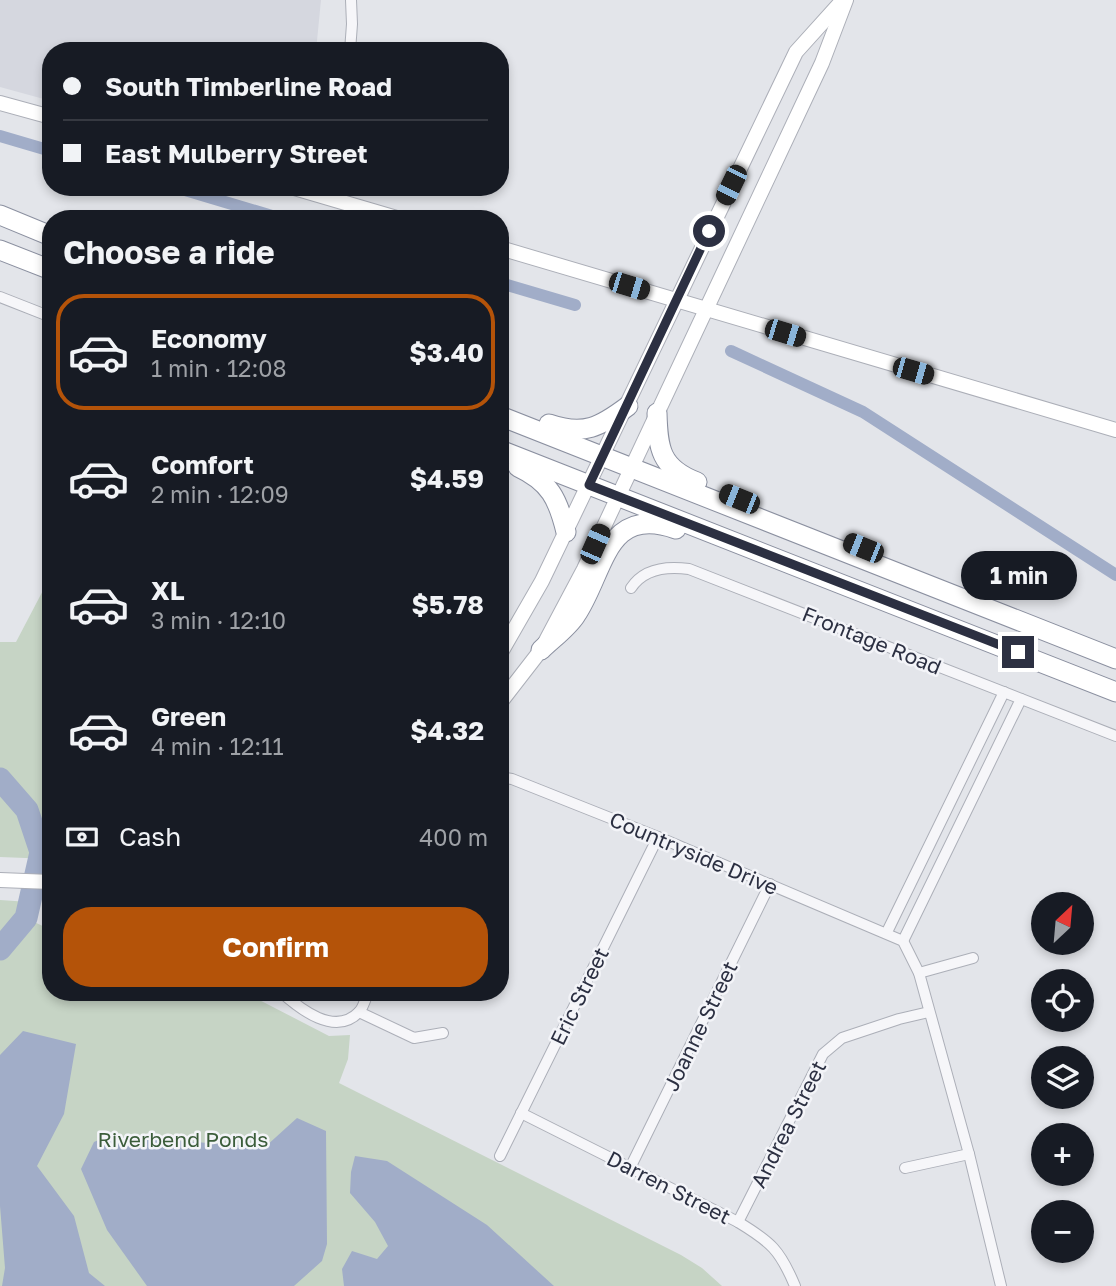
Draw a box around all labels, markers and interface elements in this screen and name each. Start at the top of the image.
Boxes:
text: South Timberline Road [105,71,392,102]
text: East Mulberry Street [105,138,368,169]
car [713,162,750,208]
route start [693,215,725,247]
text: Choose a ride [63,233,275,271]
car [606,270,653,302]
car [762,317,809,349]
icon: car [67,321,130,384]
text: Economy [151,323,267,354]
text: $3.40 [409,337,484,368]
text: 1 min · 12:08 [151,354,287,382]
car [890,355,937,387]
icon: car [67,447,130,510]
text: Comfort [151,449,254,480]
text: $4.59 [410,463,484,494]
text: 2 min · 12:09 [151,480,289,508]
car [716,481,763,517]
car [577,521,614,567]
car [840,530,887,566]
callout: 1 min [960,550,1076,600]
text: 1 min [990,561,1048,589]
icon: car [67,573,130,636]
text: XL [151,575,185,606]
text: $5.78 [412,589,484,620]
street label: Frontage Road [799,600,945,680]
text: 3 min · 12:10 [151,606,286,634]
route end [1002,636,1034,668]
icon: car [67,699,130,762]
text: Green [151,701,226,732]
text: $4.32 [410,715,484,746]
text: 4 min · 12:11 [151,732,284,760]
street label: Countryside Drive [606,806,782,900]
icon: cash [63,818,101,856]
text: Cash [119,821,181,852]
text: 400 m [419,823,488,851]
north arrow [1031,892,1094,956]
map controls [1031,892,1094,1263]
button: Confirm [63,907,488,987]
street label: Eric Street [544,943,614,1049]
street label: Joanne Street [657,957,743,1095]
button: locate [1031,969,1094,1032]
button: layers [1031,1046,1094,1109]
street label: Andrea Street [745,1056,831,1192]
button: + [1031,1123,1094,1186]
park label: Riverbend Ponds [98,1126,268,1152]
street label: Darren Street [603,1145,735,1229]
button: − [1031,1200,1094,1263]

